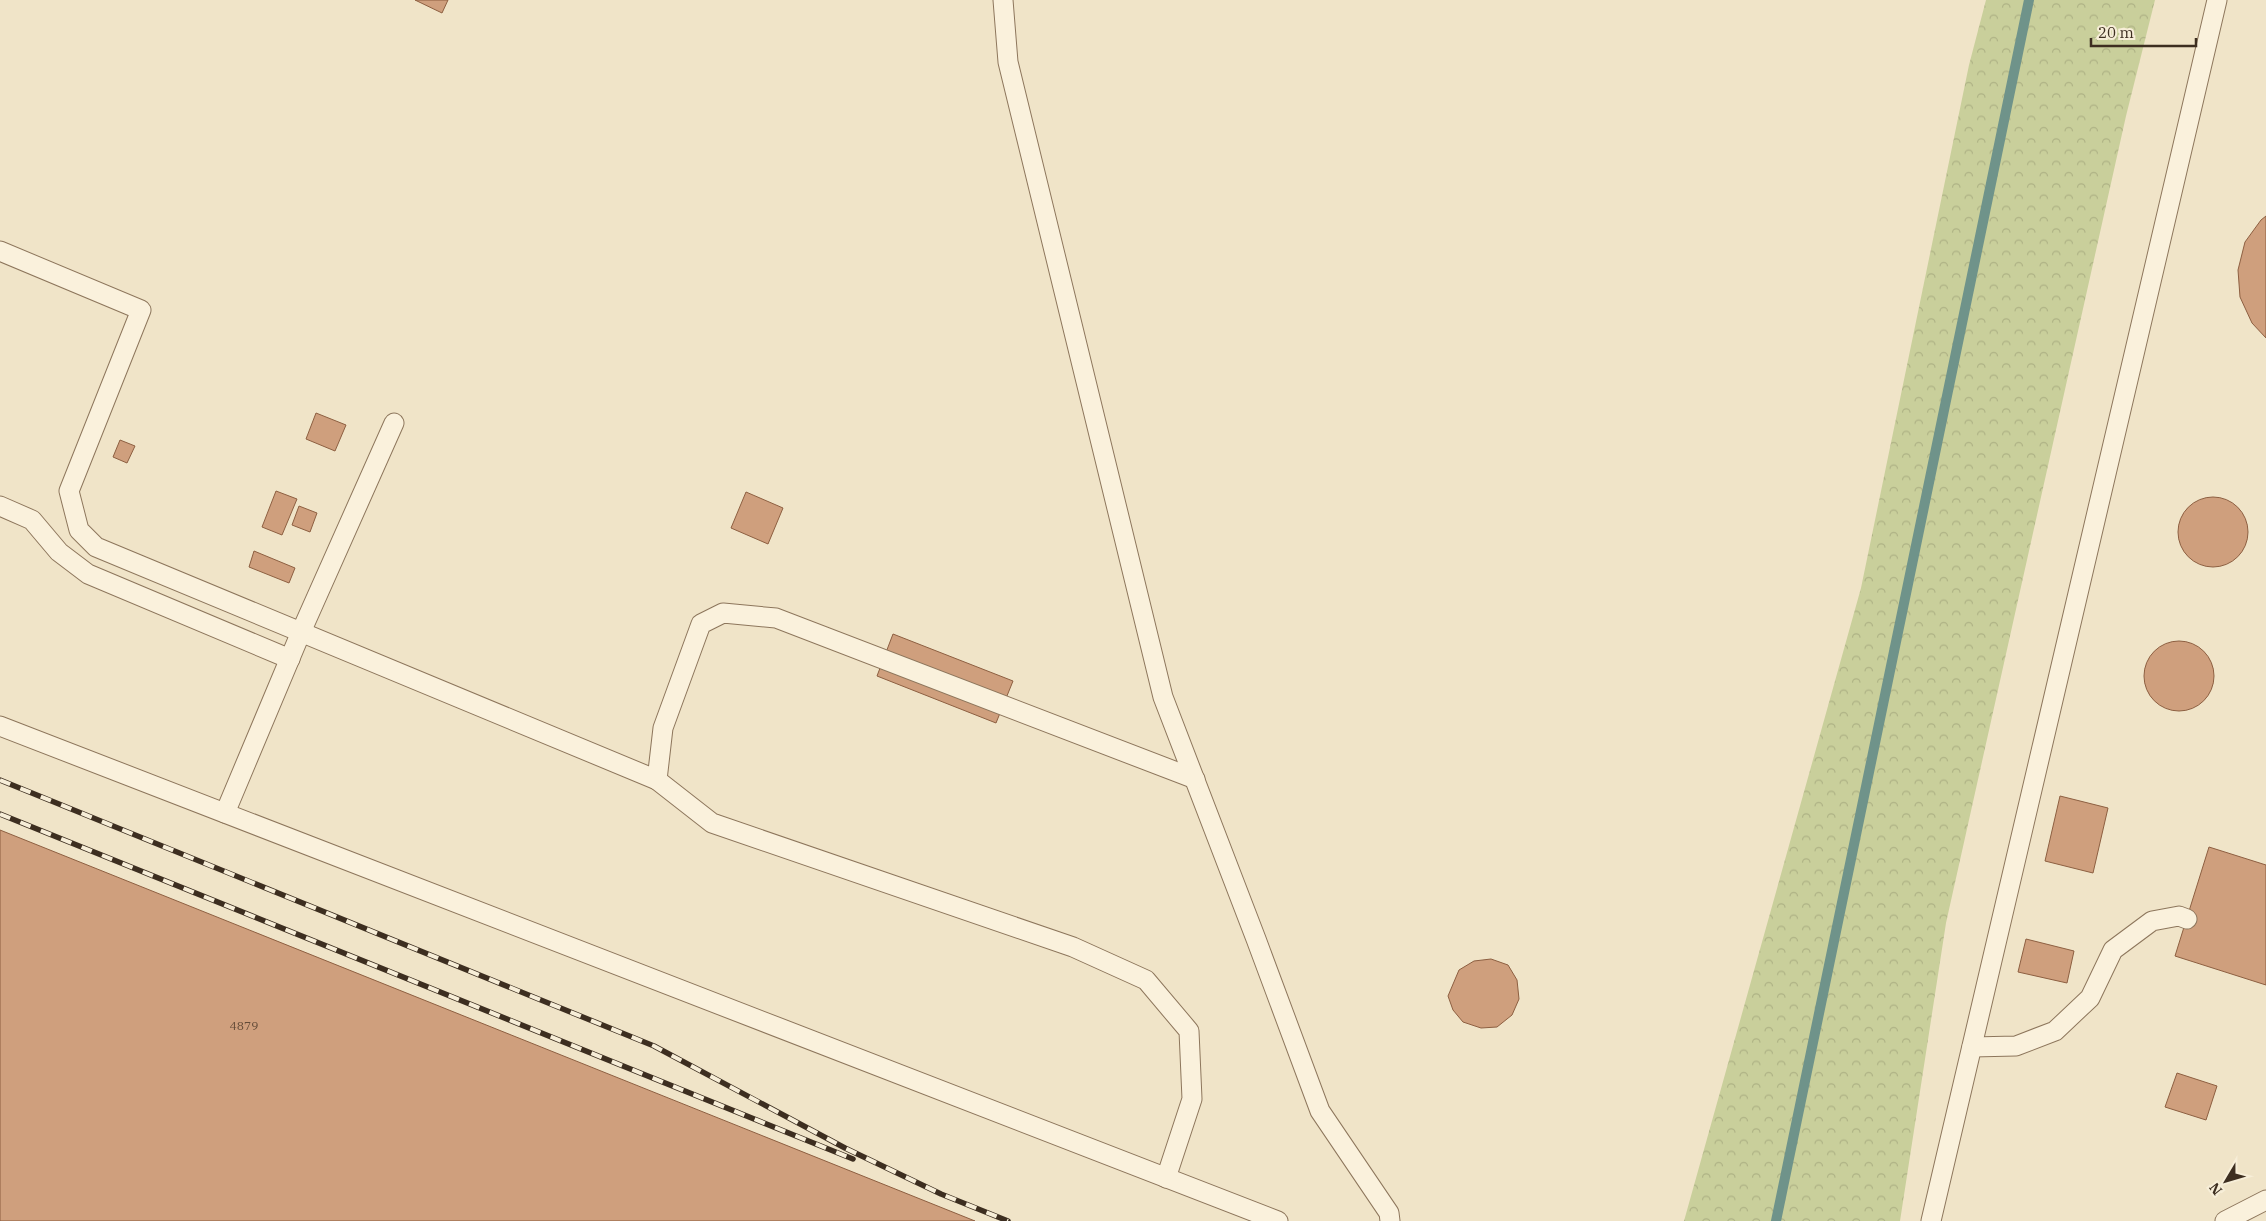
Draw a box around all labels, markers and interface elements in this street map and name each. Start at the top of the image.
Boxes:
scale bar [2091,15,2196,47]
text: 20 m [2098,23,2134,42]
house number: 4879 [230,1018,258,1033]
north arrow [2201,1156,2251,1206]
text: N [2205,1179,2226,1199]

